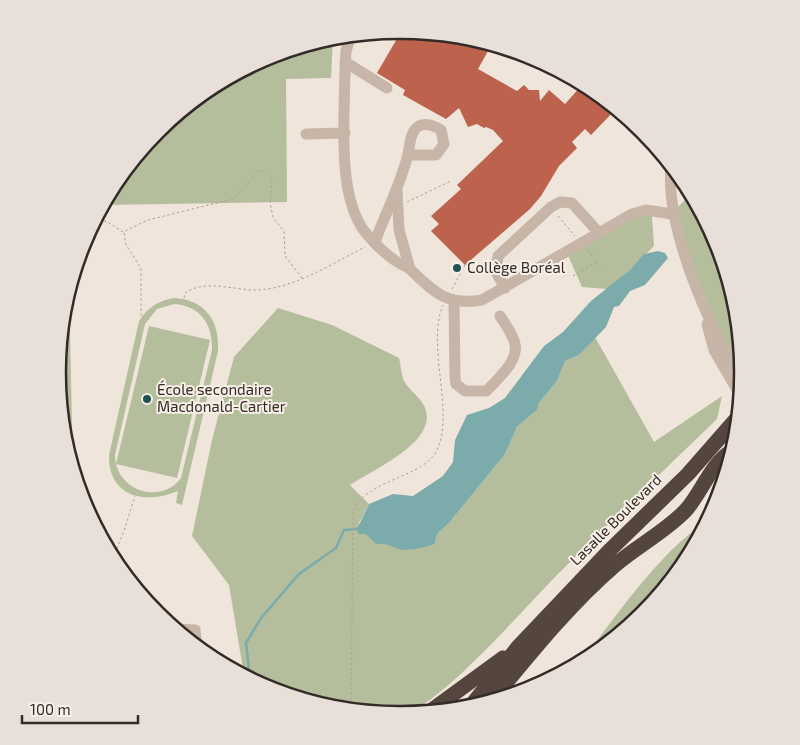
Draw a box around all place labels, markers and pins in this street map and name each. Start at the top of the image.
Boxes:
place label: Collège Boréal [467,258,566,276]
marker: Collège Boréal [451,262,463,274]
place label: École secondaire Macdonald-Cartier [157,380,286,415]
marker: École secondaire Macdonald-Cartier [141,393,153,405]

